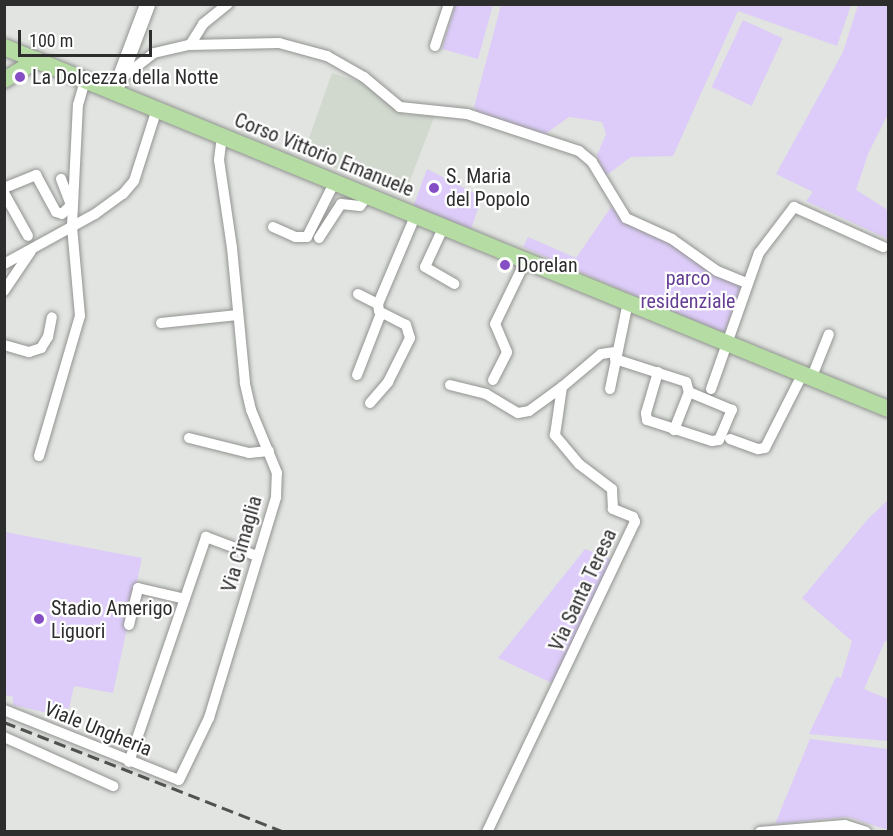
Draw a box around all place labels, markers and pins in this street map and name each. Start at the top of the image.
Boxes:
place label: La Dolcezza della Notte [32,65,218,89]
marker: La Dolcezza della Notte [13,70,27,84]
place label: S. Maria del Popolo [446,164,530,211]
marker: S. Maria del Popolo [427,181,441,195]
place label: Dorelan [517,253,578,277]
marker: Dorelan [498,258,512,272]
place label: Stadio Amerigo Liguori [51,596,173,643]
marker: Stadio Amerigo Liguori [32,612,46,626]

